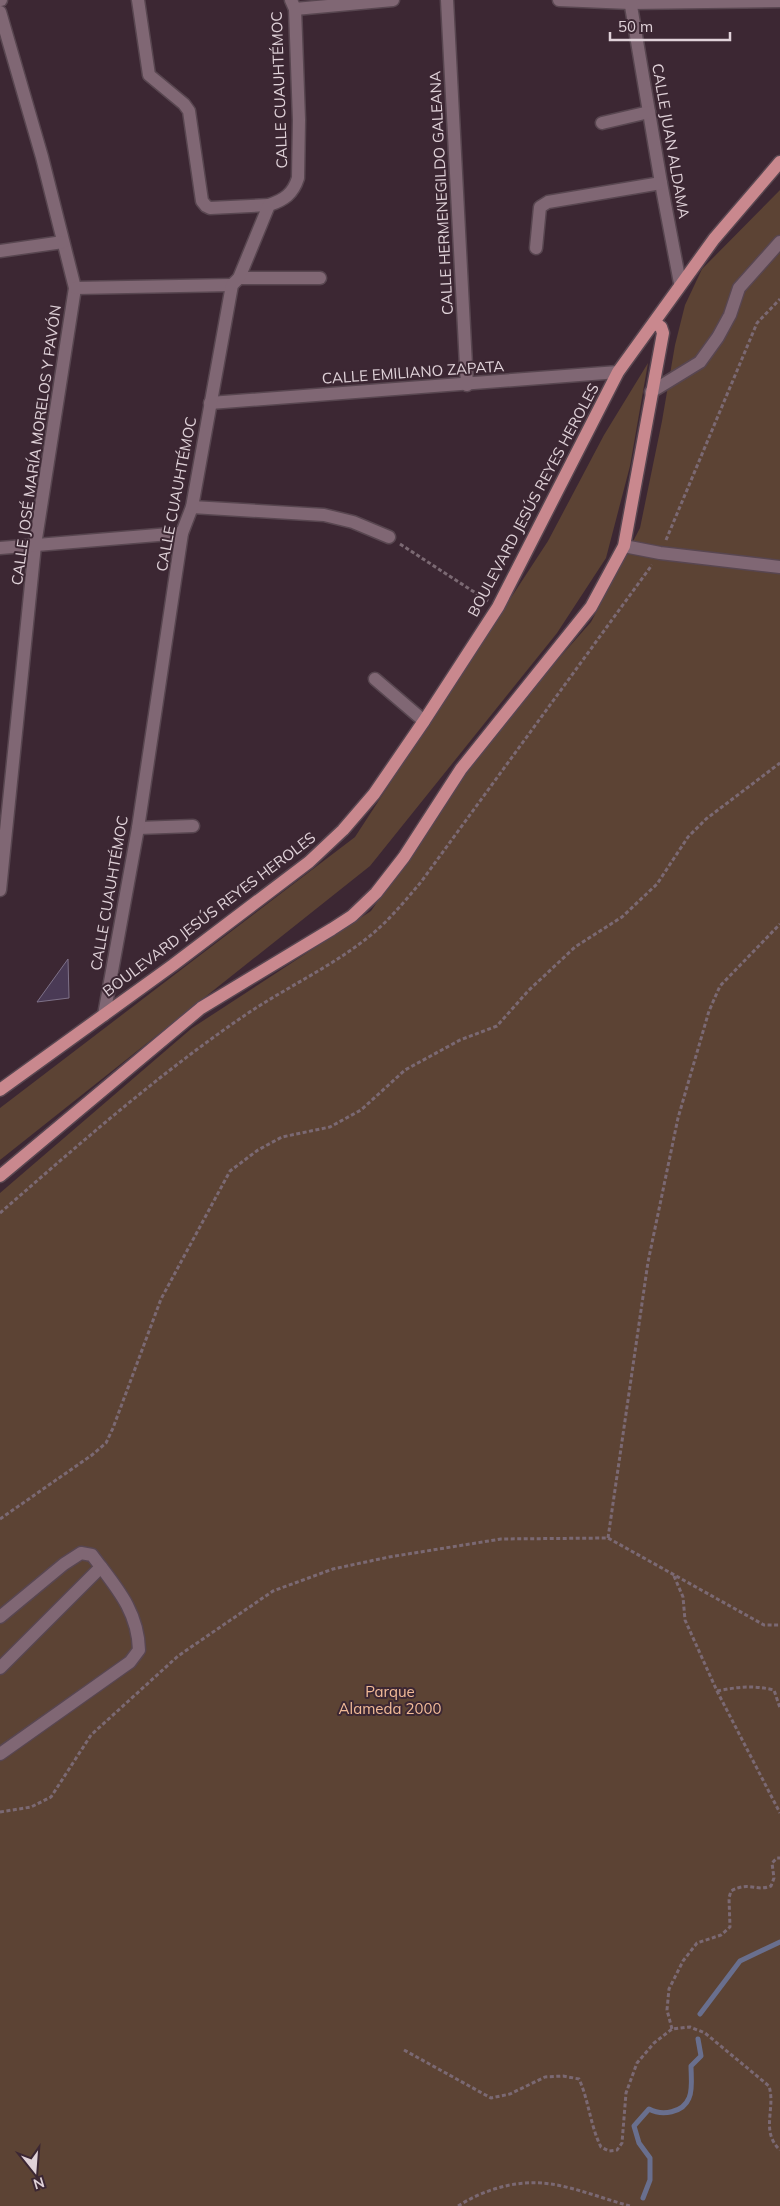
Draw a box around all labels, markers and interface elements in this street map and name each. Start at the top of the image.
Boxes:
scale bar [610,10,730,42]
street label: CALLE CUAUHTÉMOC [267,11,291,169]
text: 50 m [618,17,653,36]
street label: CALLE JUAN ALDAMA [648,62,694,220]
street label: CALLE HERMENEGILDO GALEANA [425,71,457,315]
street label: CALLE JOSÉ MARÍA MORELOS Y PAVÓN [7,304,65,586]
street label: CALLE EMILIANO ZAPATA [321,356,505,388]
street label: BOULEVARD JESÚS REYES HEROLES [463,380,603,620]
street label: CALLE CUAUHTÉMOC [152,415,200,573]
street label: CALLE CUAUHTÉMOC [86,814,132,972]
street label: BOULEVARD JESÚS REYES HEROLES [99,828,319,1000]
park label: Parque Alameda 2000 [339,1682,441,1718]
north arrow [10,2146,60,2196]
text: N [31,2173,46,2194]

